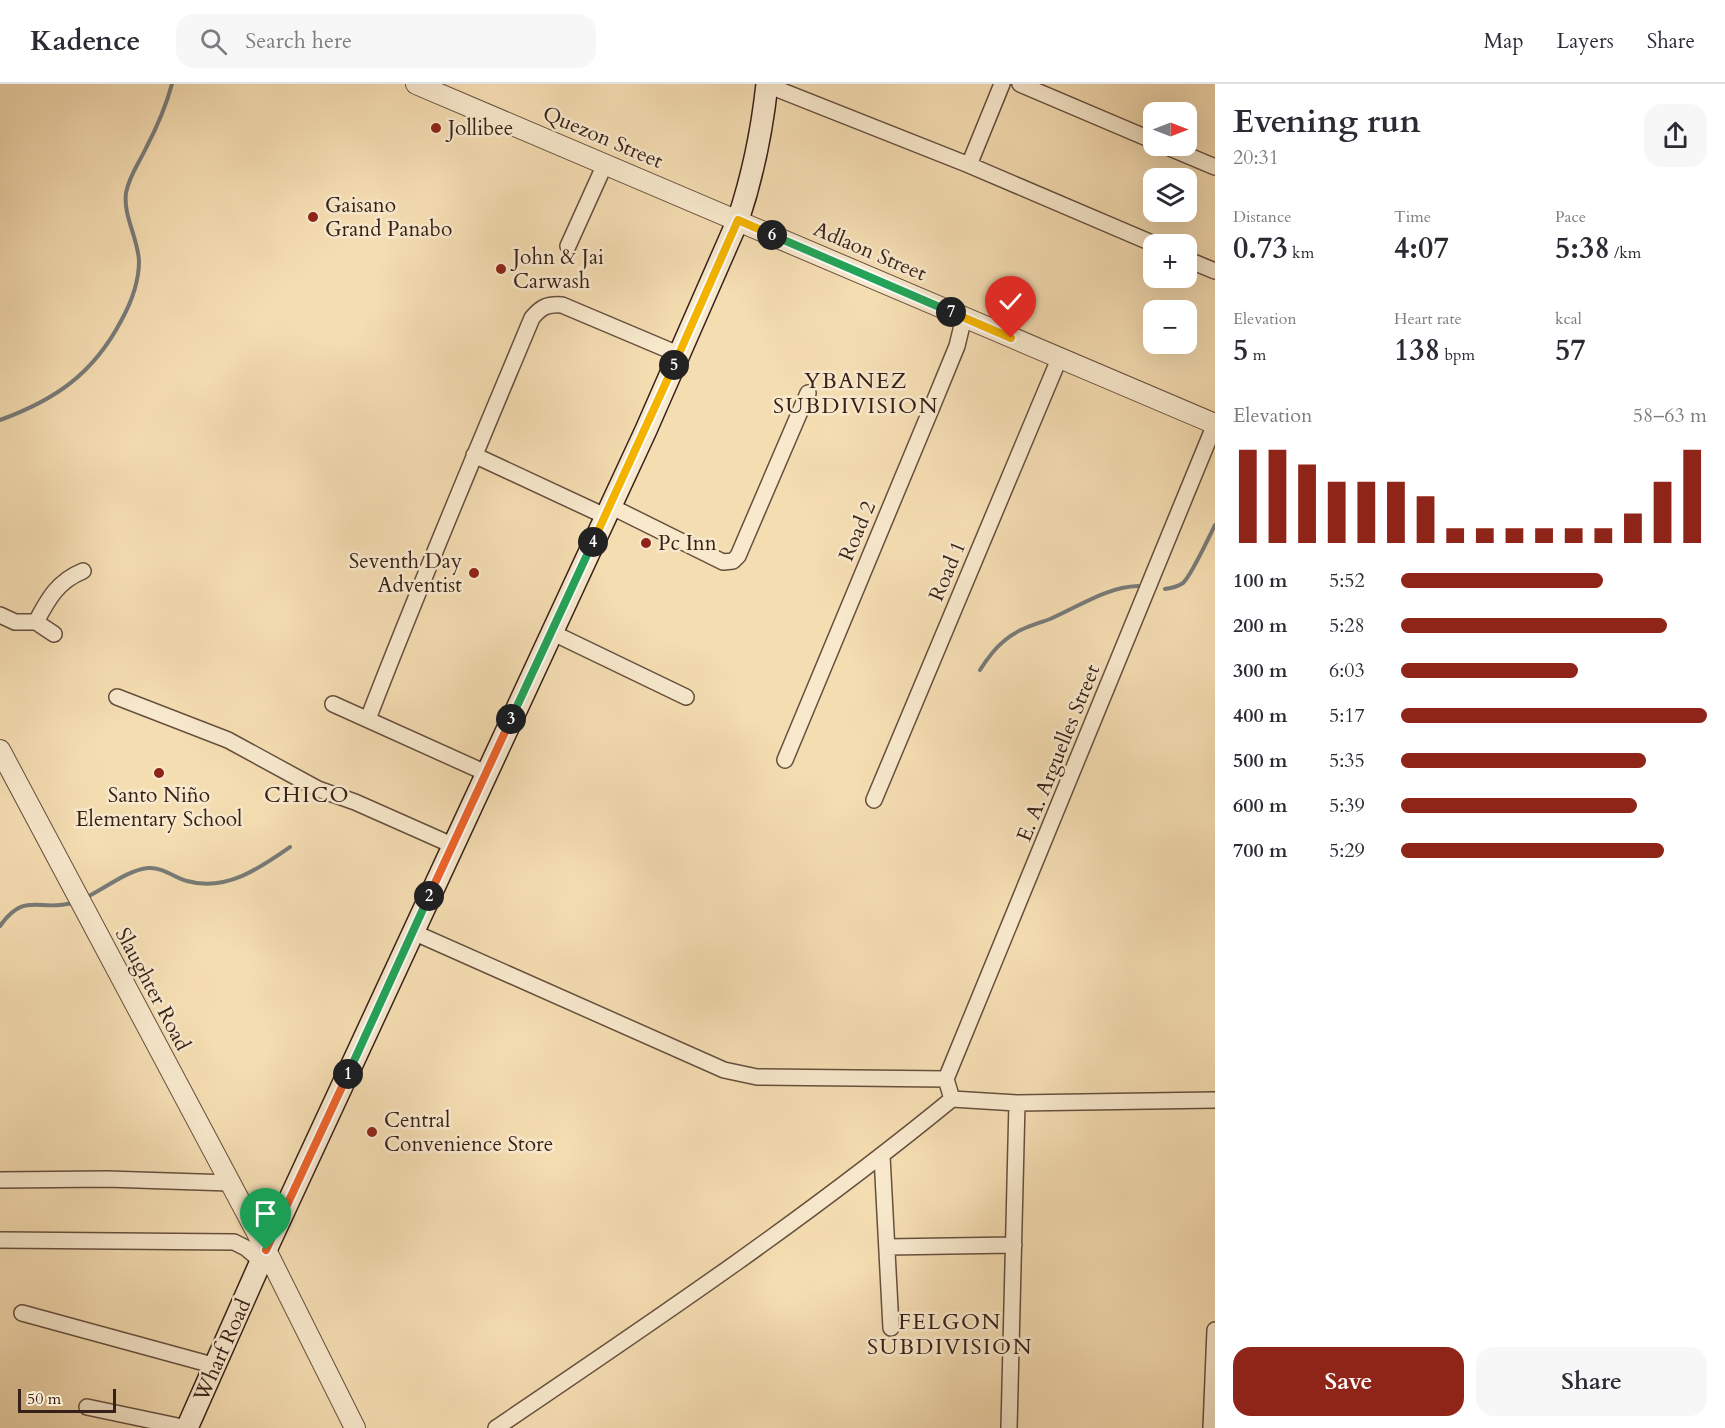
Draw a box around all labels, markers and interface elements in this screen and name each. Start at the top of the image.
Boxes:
search box [176,14,596,68]
text: Kadence [30,22,140,60]
icon: search [197,25,230,58]
text: Search here [245,26,352,56]
text: Map [1484,27,1524,56]
text: Layers [1557,27,1614,56]
text: Share [1647,27,1695,56]
street label: Quezon Street [538,99,668,176]
text: Evening run [1233,99,1421,144]
north arrow [1143,102,1197,156]
map controls [1143,102,1197,354]
button: share [1644,104,1707,167]
place label: Jollibee [445,114,513,143]
marker: Jollibee [429,121,443,135]
text: 20:31 [1233,144,1279,171]
button: layers [1143,168,1197,222]
place label: Gaisano Grand Panabo [325,191,452,244]
text: Distance [1233,206,1291,228]
text: Time [1394,206,1431,228]
text: Pace [1555,206,1586,228]
marker: Gaisano Grand Panabo [306,210,320,224]
street label: Adlaon Street [809,215,931,288]
pin: 6 [757,220,787,250]
text: 6 [768,224,776,246]
text: 0.73 [1233,228,1288,269]
text: 4:07 [1394,228,1449,269]
text: 5:38 [1555,228,1610,269]
button: + [1143,234,1197,288]
text: km [1288,242,1314,264]
text: /km [1610,242,1641,264]
place label: John & Jai Carwash [510,243,604,296]
marker: John & Jai Carwash [494,262,508,276]
pin [985,276,1036,338]
icon: check [994,285,1027,318]
pin: 7 [936,297,966,327]
button: − [1143,300,1197,354]
text: 7 [947,301,955,323]
text: Elevation [1233,308,1297,330]
text: Heart rate [1394,308,1462,330]
text: kcal [1555,308,1582,330]
text: 5 [1233,330,1248,371]
text: 138 [1394,330,1440,371]
text: 57 [1555,330,1586,371]
text: m [1248,344,1266,366]
text: bpm [1440,344,1475,366]
pin: 5 [659,350,689,380]
text: 5 [670,354,678,376]
district label: YBANEZ SUBDIVISION [773,366,939,421]
text: Elevation [1233,402,1312,429]
text: 58–63 m [1633,402,1707,429]
street label: Road 2 [832,497,883,566]
pin: 4 [578,527,608,557]
place label: Pc Inn [658,529,717,558]
text: 4 [589,531,597,553]
marker: Pc Inn [639,536,653,550]
street label: Road 1 [922,537,973,606]
place label: Seventh Day Adventist [349,547,462,600]
marker: Seventh Day Adventist [467,566,481,580]
text: 100 m [1233,567,1288,594]
text: 5:52 [1329,567,1365,594]
text: 200 m [1233,612,1288,639]
text: 5:28 [1329,612,1365,639]
text: 300 m [1233,657,1288,684]
text: 6:03 [1329,657,1365,684]
street label: E. A. Arguelles Street [1010,660,1107,846]
text: 400 m [1233,702,1288,729]
text: 5:17 [1329,702,1365,729]
pin: 3 [496,704,526,734]
text: 3 [507,708,515,730]
text: 500 m [1233,747,1288,774]
text: 5:35 [1329,747,1365,774]
marker: Santo Niño Elementary School [152,766,166,780]
district label: CHICO [264,780,350,810]
place label: Santo Niño Elementary School [76,781,242,834]
text: 600 m [1233,792,1288,819]
text: 5:39 [1329,792,1365,819]
text: 700 m [1233,837,1288,864]
text: 5:29 [1329,837,1365,864]
pin: 2 [414,881,444,911]
text: 2 [425,885,433,907]
street label: Slaughter Road [108,923,197,1056]
pin: 1 [333,1059,363,1089]
text: 1 [344,1063,352,1085]
place label: Central Convenience Store [384,1106,553,1159]
marker: Central Convenience Store [365,1125,379,1139]
pin [240,1188,291,1250]
icon: arrive [249,1197,282,1230]
street label: Wharf Road [187,1294,258,1407]
district label: FELGON SUBDIVISION [867,1307,1033,1362]
button: Save [1233,1347,1464,1416]
button: Share [1476,1347,1707,1416]
scale bar [18,1386,116,1414]
text: 50 m [27,1388,61,1410]

